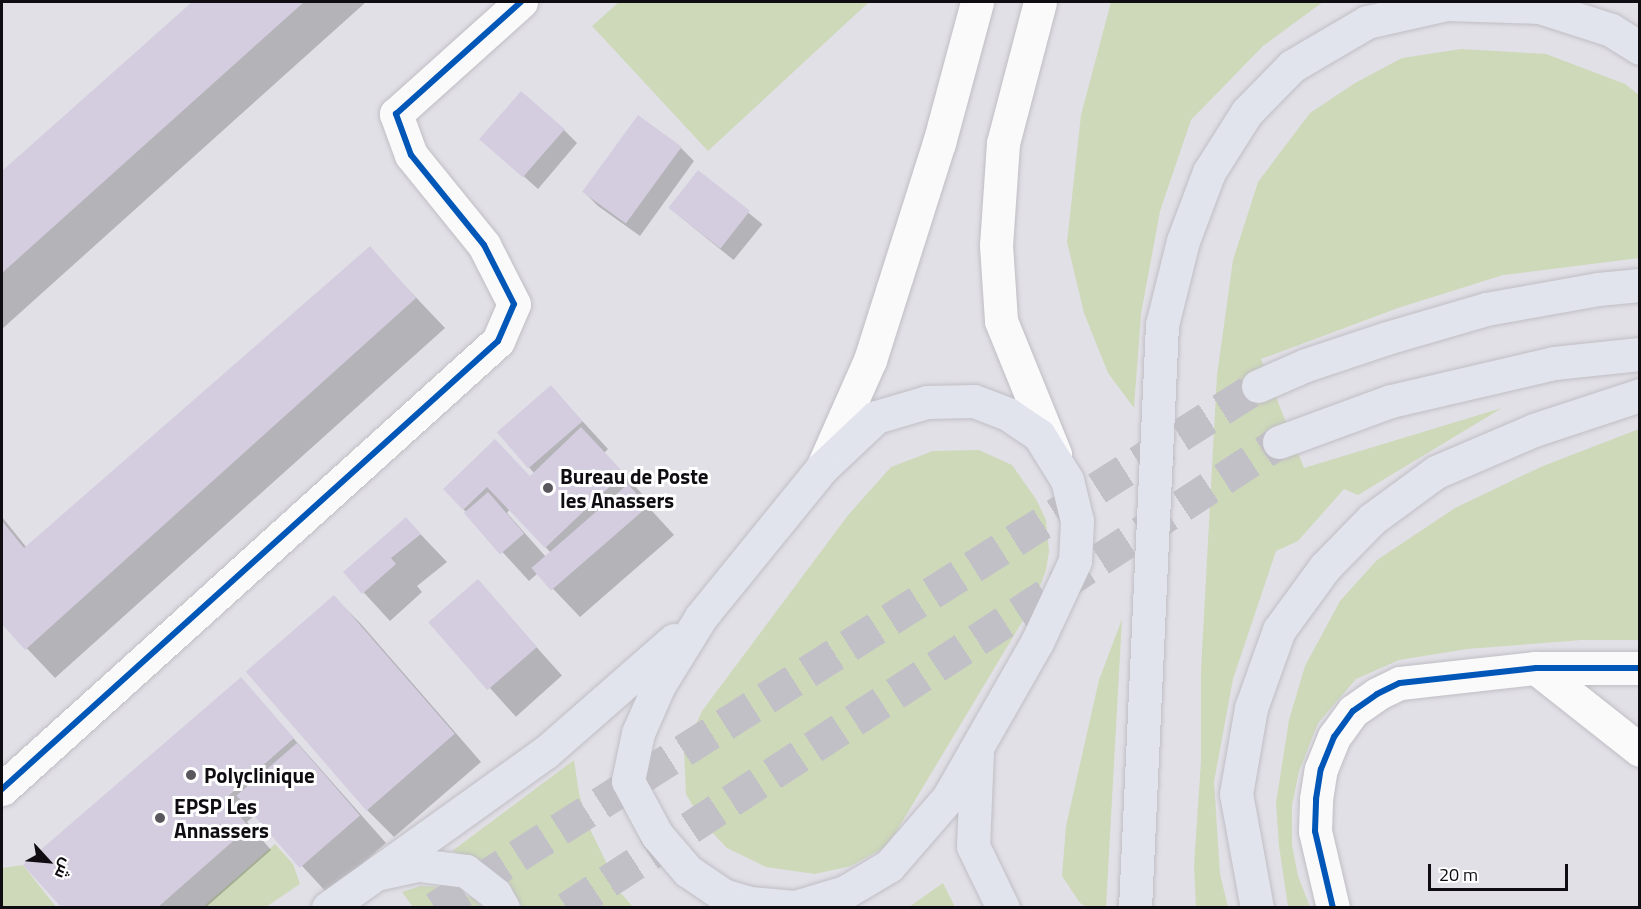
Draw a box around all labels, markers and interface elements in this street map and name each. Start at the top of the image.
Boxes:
place label: Bureau de Poste les Anassers [560,463,709,513]
marker: Bureau de Poste les Anassers [541,481,555,495]
place label: Polyclinique [204,762,315,788]
marker: Polyclinique [182,766,200,784]
place label: EPSP Les Annassers [174,793,269,843]
marker: EPSP Les Annassers [151,809,169,827]
north arrow [18,831,78,891]
scale bar [1431,852,1570,890]
text: ش [49,854,79,883]
text: 20 m [1439,861,1478,888]

